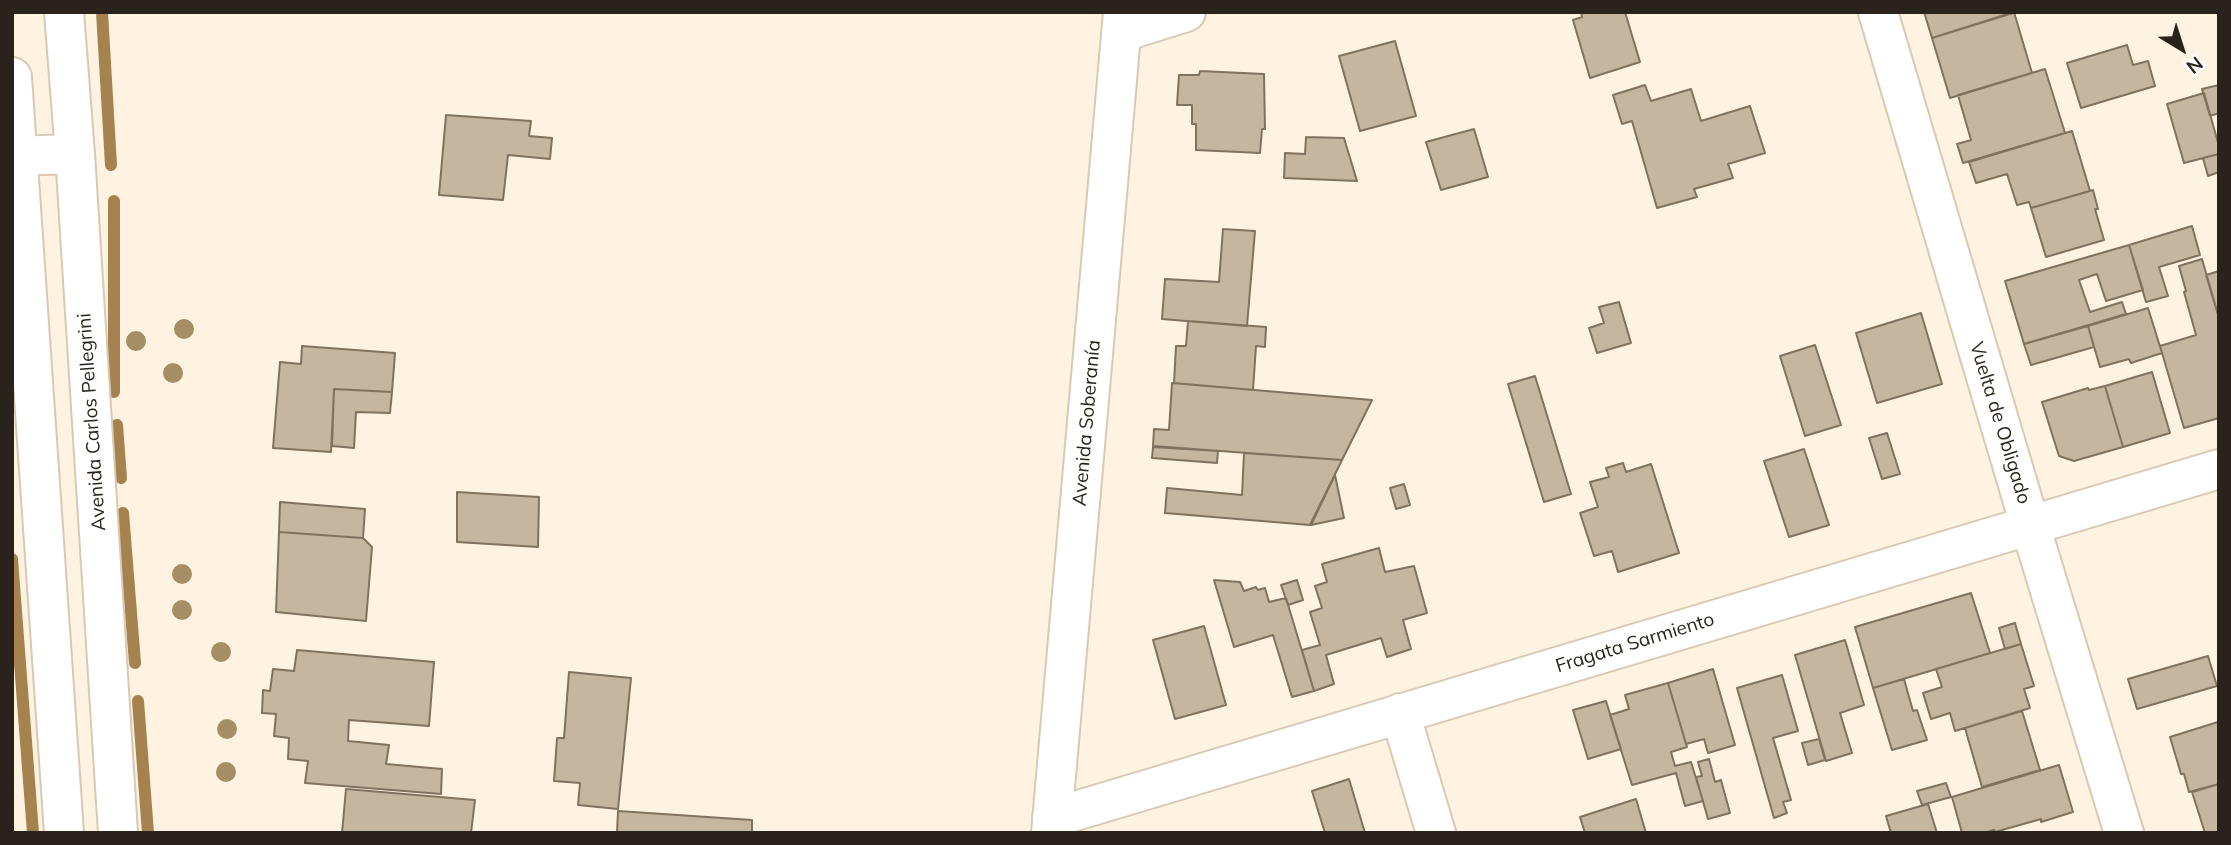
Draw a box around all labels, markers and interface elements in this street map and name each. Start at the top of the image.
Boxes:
north arrow [2147,14,2217,84]
text: N [2182,52,2208,79]
street label: Avenida Carlos Pellegrini [73,312,111,532]
street label: Avenida Soberanía [1068,339,1106,507]
street label: Vuelta de Obligado [1965,339,2035,507]
street label: Fragata Sarmiento [1553,608,1717,678]

